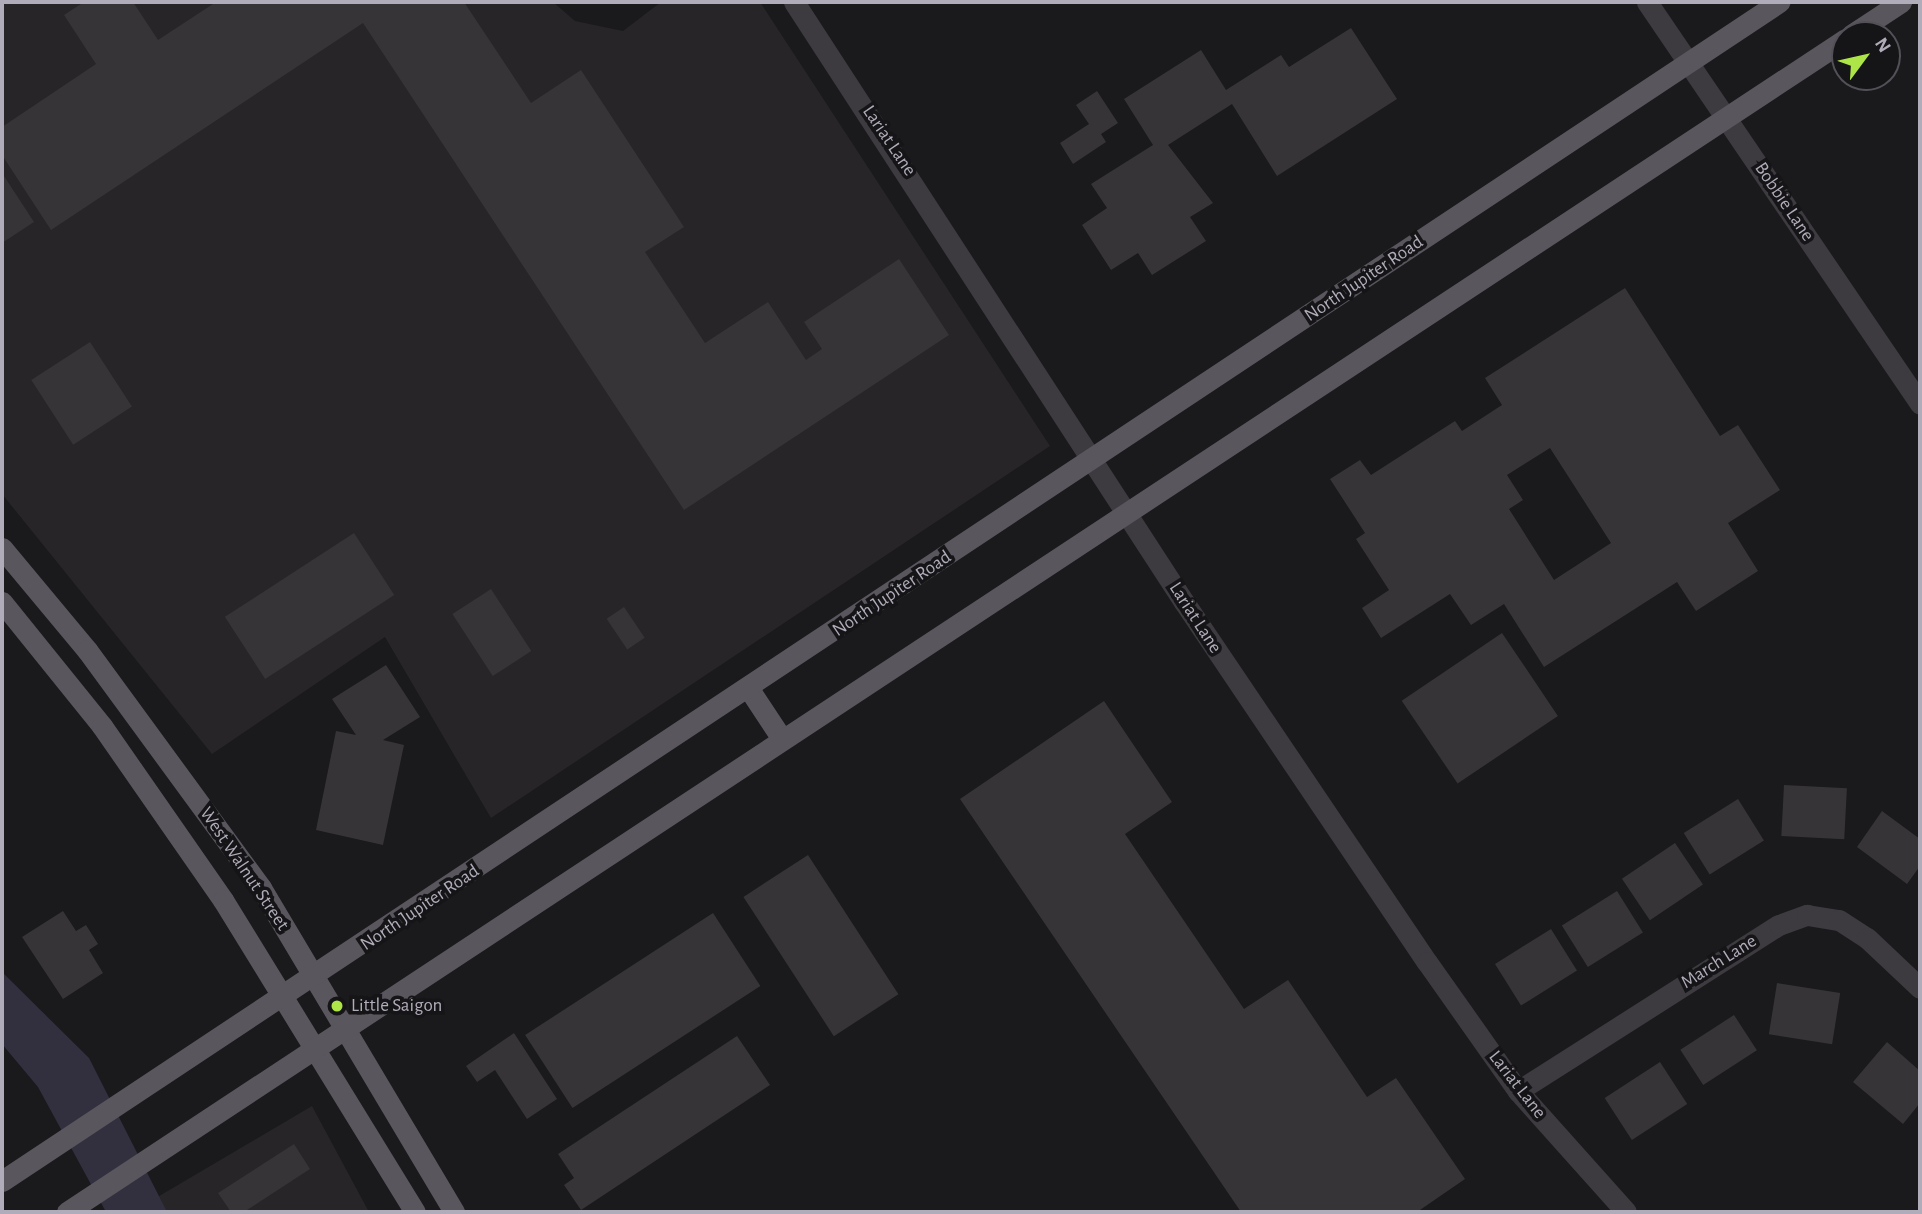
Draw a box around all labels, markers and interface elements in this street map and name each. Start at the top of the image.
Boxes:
north arrow [1831,21,1901,91]
text: N [1871,35,1894,56]
street label: Lariat Lane [857,101,921,181]
street label: Bobbie Lane [1749,158,1819,246]
street label: North Jupiter Road [1300,231,1428,327]
street label: North Jupiter Road [828,546,956,642]
street label: Lariat Lane [1164,578,1226,658]
street label: West Walnut Street [194,803,294,935]
street label: North Jupiter Road [356,860,484,956]
street label: March Lane [1677,930,1761,994]
place label: Little Saigon [351,995,442,1017]
marker: Little Saigon [329,998,345,1014]
street label: Lariat Lane [1483,1046,1551,1124]

